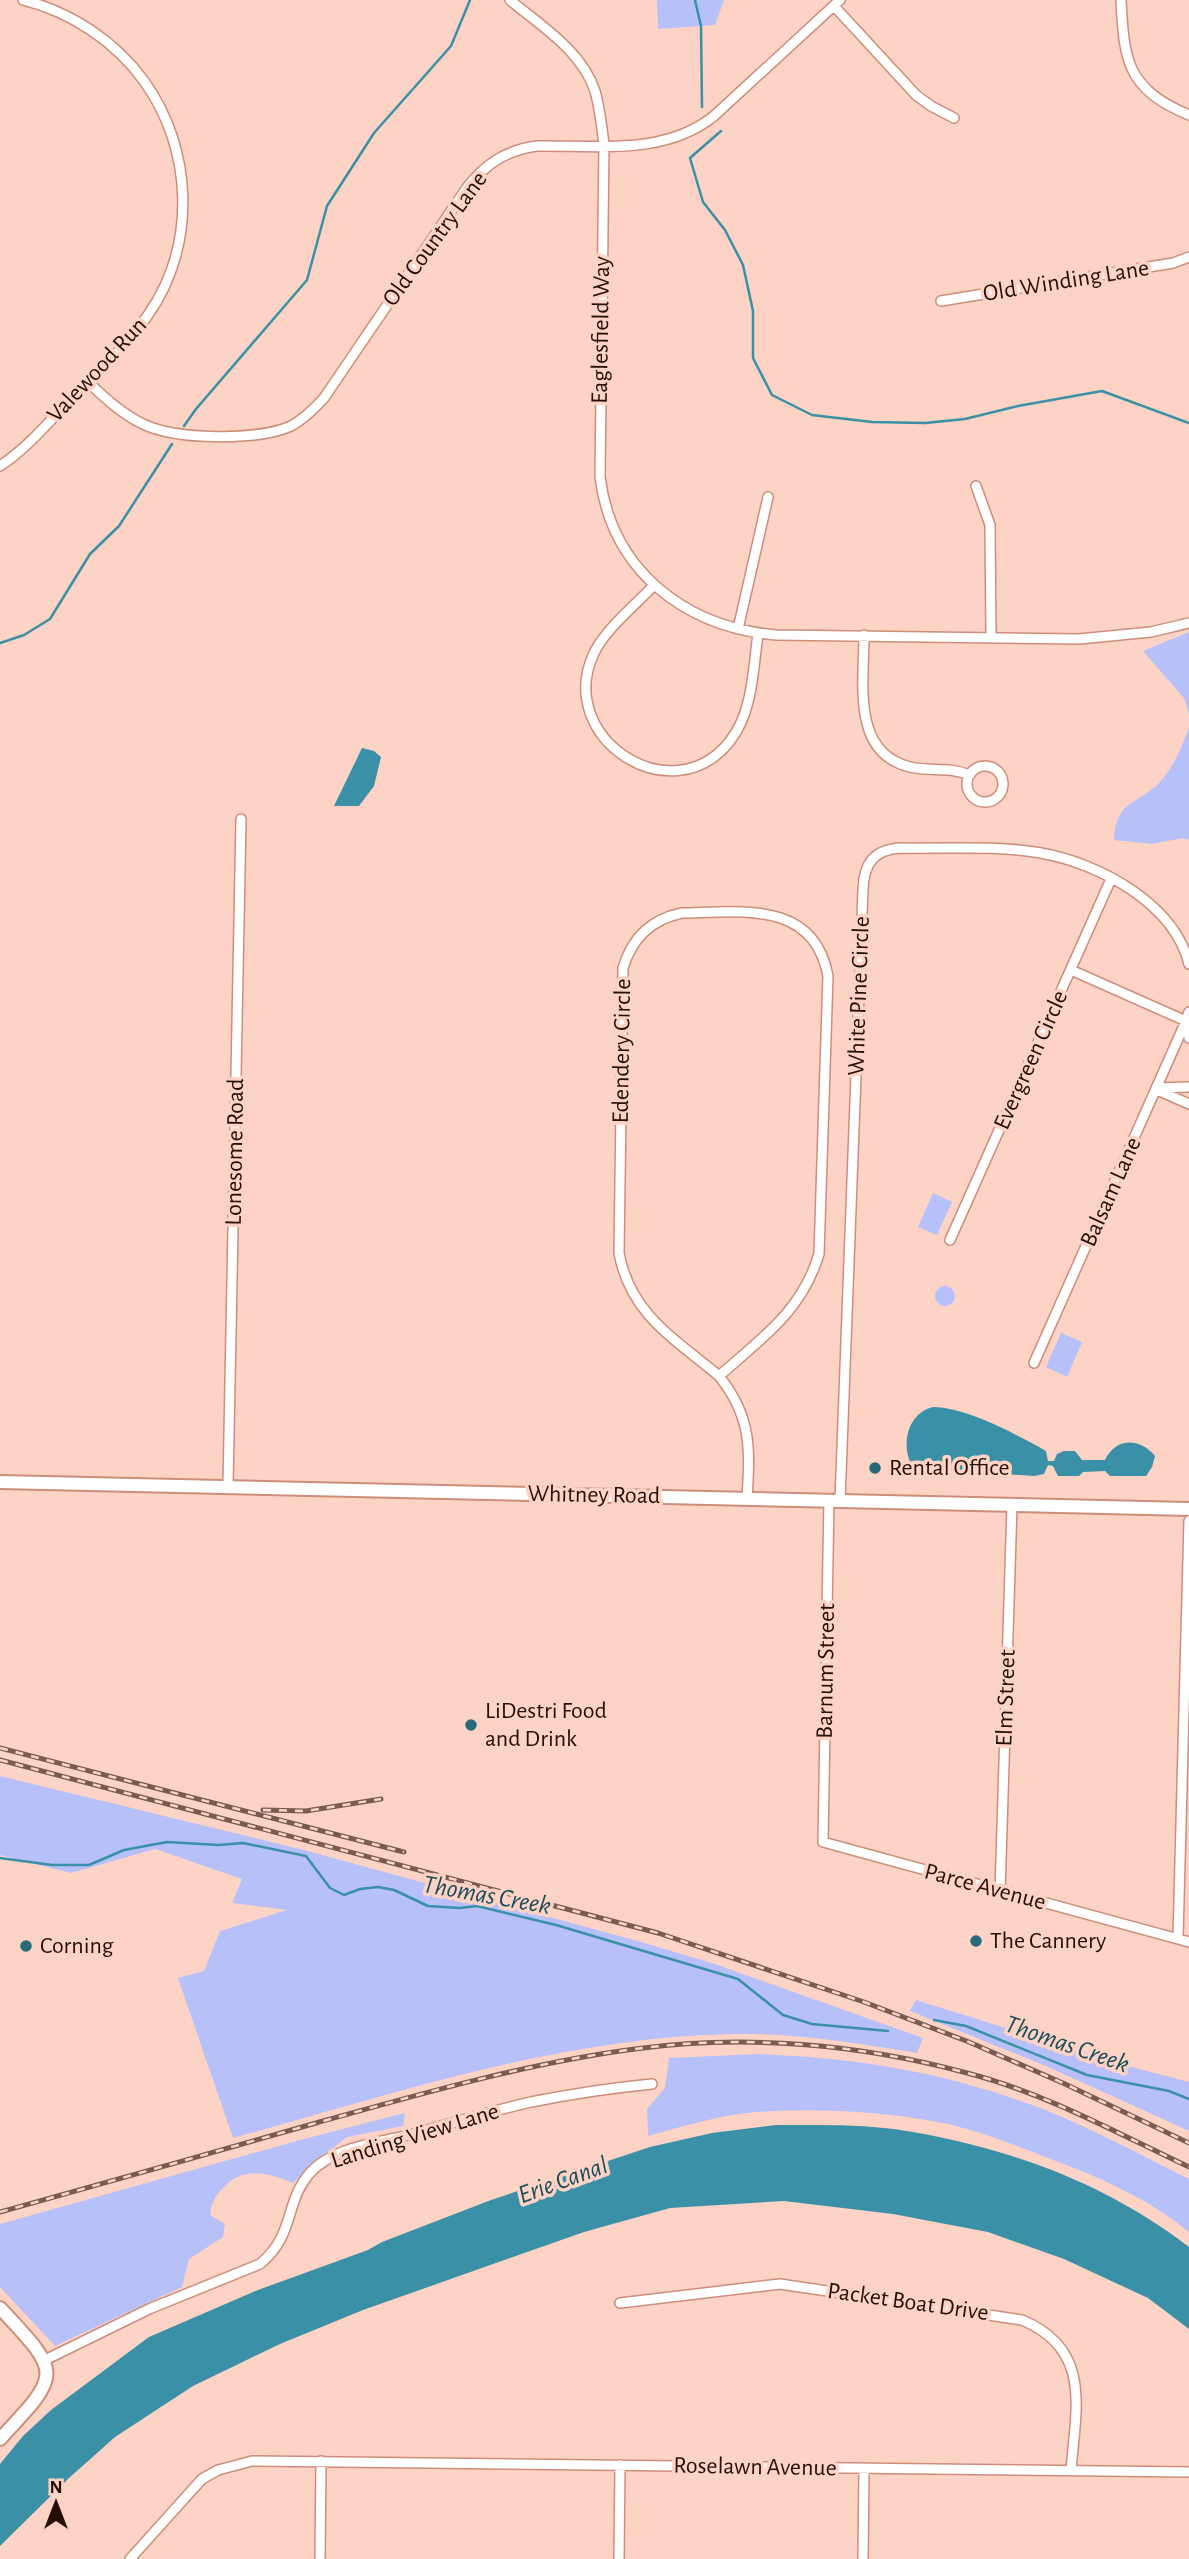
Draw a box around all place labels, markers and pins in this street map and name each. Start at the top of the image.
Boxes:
place label: Rental Office [889,1456,1010,1480]
marker: Rental Office [867,1460,883,1476]
place label: LiDestri Food and Drink [485,1699,607,1751]
marker: LiDestri Food and Drink [463,1717,479,1733]
place label: The Cannery [990,1929,1106,1953]
marker: The Cannery [968,1933,984,1949]
place label: Corning [40,1934,114,1958]
marker: Corning [18,1938,34,1954]

